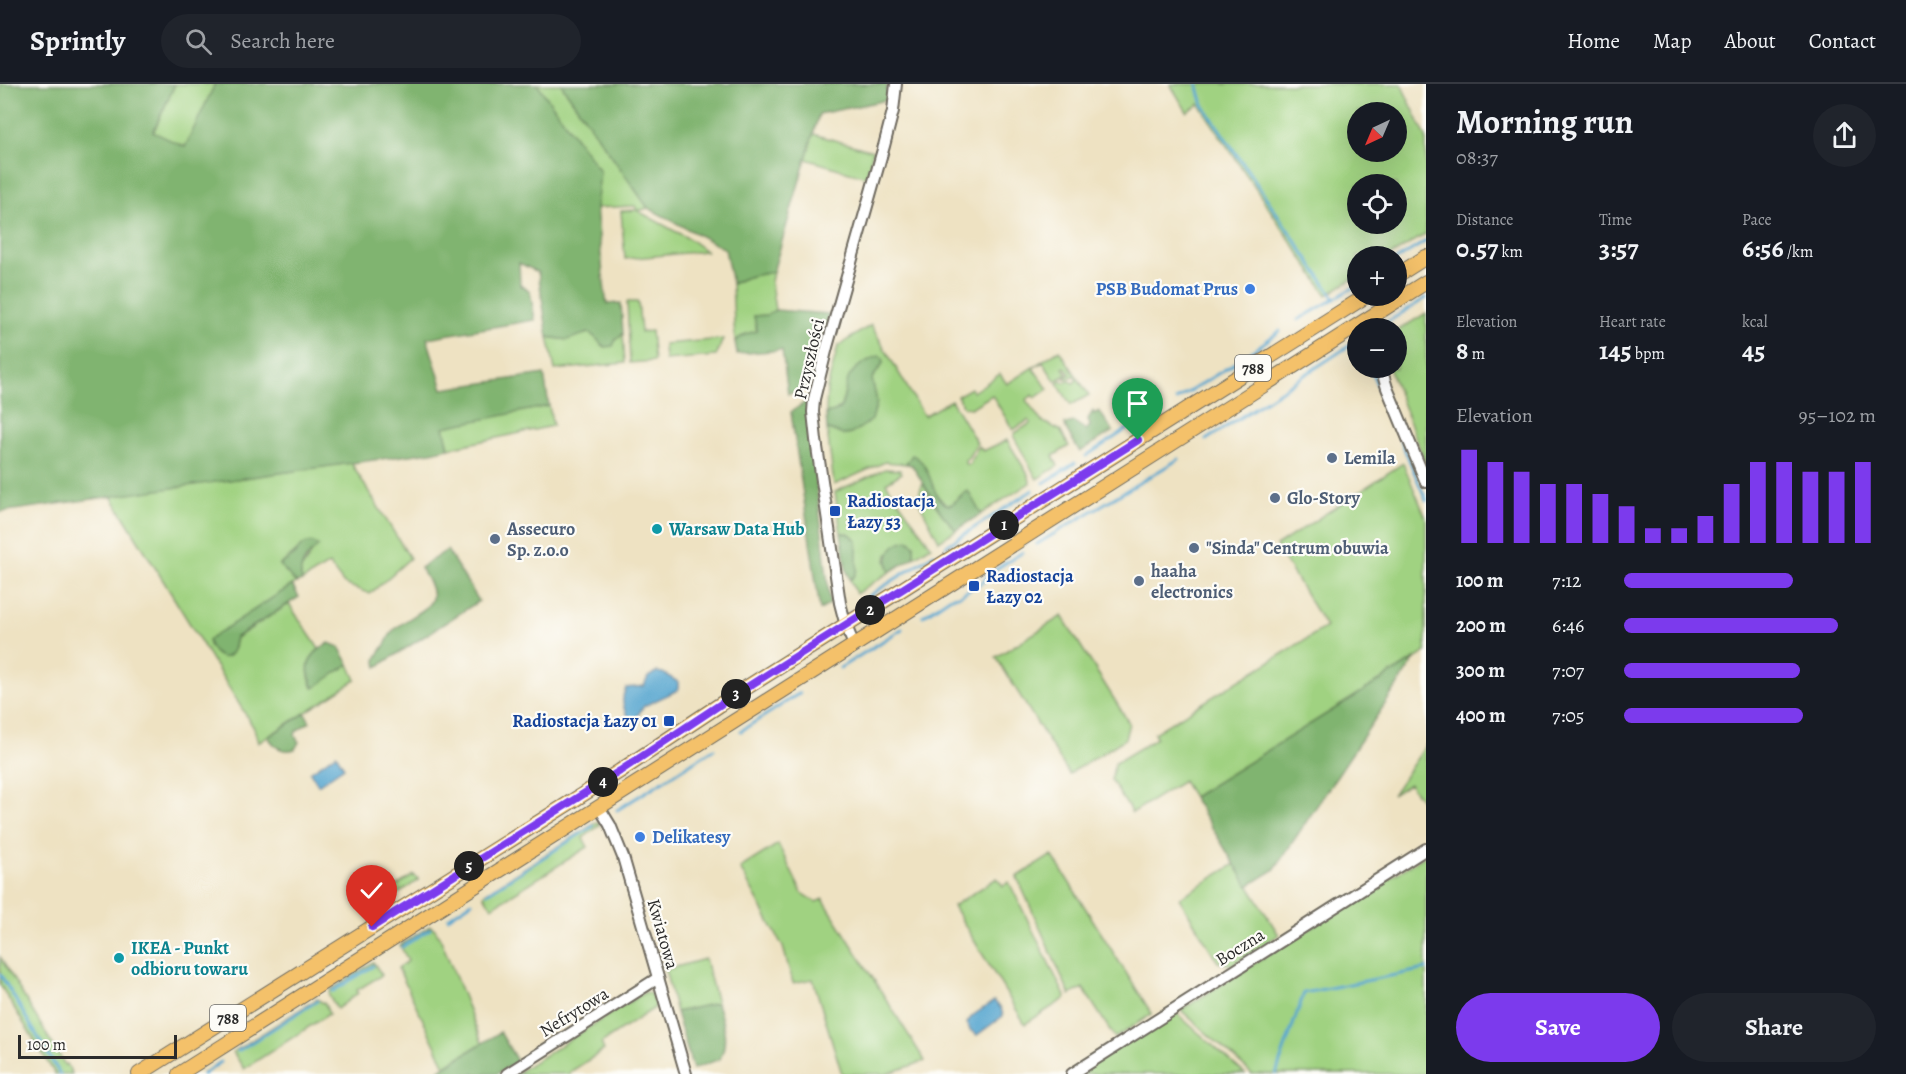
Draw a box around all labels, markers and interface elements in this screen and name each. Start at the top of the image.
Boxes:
search box [161,14,581,68]
text: Sprintly [30,22,125,60]
icon: search [182,25,215,58]
text: Search here [230,26,335,56]
text: Home [1567,27,1620,55]
text: Map [1653,27,1691,55]
text: About [1724,27,1776,55]
text: Contact [1809,27,1876,55]
text: Morning run [1456,99,1633,144]
north arrow [1347,102,1407,162]
map controls [1347,102,1407,378]
button: share [1813,104,1876,167]
text: 08:37 [1456,144,1498,171]
button: locate [1347,174,1407,234]
text: Distance [1456,209,1513,231]
text: Time [1599,209,1632,231]
text: Pace [1742,209,1772,231]
text: 0.57 [1456,231,1498,266]
text: 3:57 [1599,231,1639,266]
text: 6:56 [1742,231,1784,266]
text: km [1498,241,1523,263]
text: /km [1784,241,1813,263]
button: + [1347,246,1407,306]
place label: PSB Budomat Prus [1096,277,1238,301]
marker: PSB Budomat Prus [1243,282,1257,296]
text: Elevation [1456,311,1517,333]
text: Heart rate [1599,311,1666,333]
text: kcal [1742,311,1768,333]
street label: Przyszłości [788,316,830,402]
button: − [1347,318,1407,378]
text: 8 [1456,333,1468,368]
text: 145 [1599,333,1632,368]
text: 45 [1742,333,1765,368]
text: m [1468,343,1485,365]
text: bpm [1632,343,1665,365]
road number: 788 [1235,355,1271,381]
pin [1112,378,1163,440]
icon: arrive [1121,387,1154,420]
text: Elevation [1456,402,1533,429]
text: 95–102 m [1799,402,1876,429]
place label: Lemila [1344,446,1396,470]
marker: Lemila [1325,451,1339,465]
place label: Glo-Story [1287,486,1361,510]
place label: Radiostacja Łazy 53 [847,489,935,534]
marker: Glo-Story [1268,491,1282,505]
marker: Radiostacja Łazy 53 [828,504,842,518]
pin: 1 [989,510,1019,540]
text: 1 [1001,514,1007,536]
place label: Assecuro Sp. z.o.o [506,517,575,562]
place label: Warsaw Data Hub [668,517,805,541]
marker: Warsaw Data Hub [650,522,664,536]
marker: Assecuro Sp. z.o.o [488,532,502,546]
place label: "Sinda" Centrum obuwia [1206,536,1389,560]
marker: "Sinda" Centrum obuwia [1187,541,1201,555]
place label: haaha electronics [1151,559,1233,604]
place label: Radiostacja Łazy 02 [986,564,1074,609]
text: 100 m [1456,567,1504,594]
text: 7:12 [1552,567,1582,594]
marker: haaha electronics [1132,574,1146,588]
marker: Radiostacja Łazy 02 [967,579,981,593]
pin: 2 [855,595,885,625]
text: 2 [866,599,874,621]
text: 200 m [1456,612,1506,639]
text: 6:46 [1552,612,1584,639]
text: 300 m [1456,657,1505,684]
text: 7:07 [1552,657,1584,684]
pin: 3 [721,679,751,709]
text: 3 [733,683,739,705]
text: 400 m [1456,702,1506,729]
text: 7:05 [1552,702,1584,729]
place label: Radiostacja Łazy 01 [512,709,658,733]
marker: Radiostacja Łazy 01 [662,714,676,728]
pin: 4 [588,767,618,797]
text: 4 [599,771,607,793]
place label: Delikatesy [652,825,731,849]
marker: Delikatesy [633,830,647,844]
pin: 5 [454,851,484,881]
text: 5 [466,855,472,877]
pin [346,865,397,927]
icon: check [355,874,388,907]
street label: Kwiatowa [641,896,685,973]
street label: Boczna [1211,922,1270,971]
place label: IKEA - Punkt odbioru towaru [131,936,248,981]
marker: IKEA - Punkt odbioru towaru [112,951,126,965]
street label: Nefrytowa [535,981,614,1043]
button: Save [1456,993,1660,1062]
button: Share [1672,993,1876,1062]
road number: 788 [210,1005,246,1031]
scale bar [18,1032,177,1060]
text: 100 m [27,1034,66,1056]

